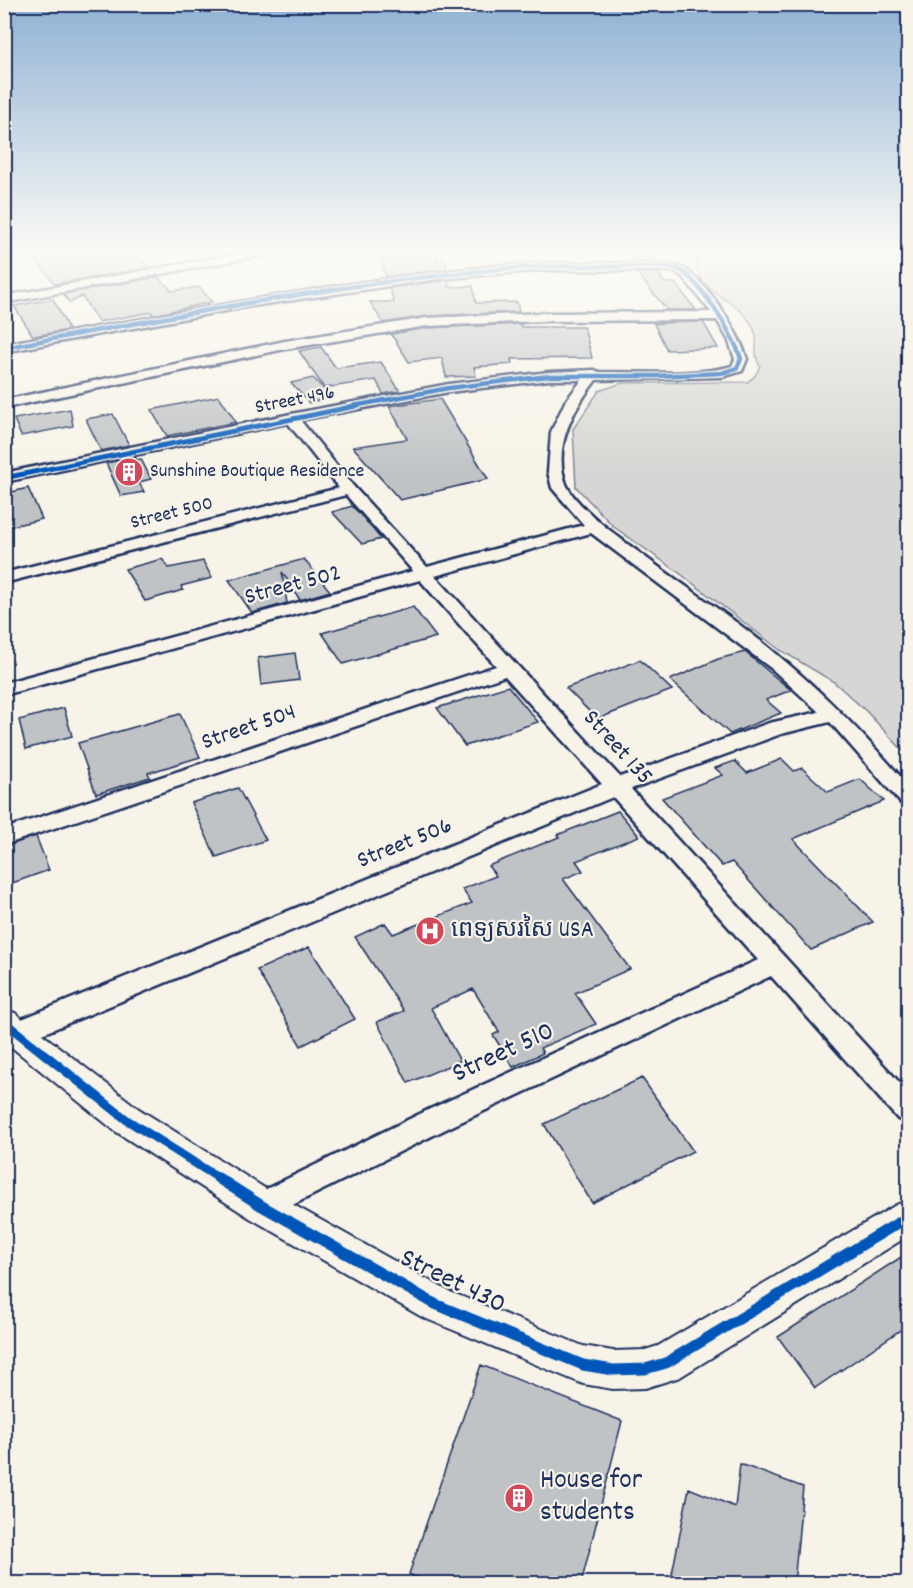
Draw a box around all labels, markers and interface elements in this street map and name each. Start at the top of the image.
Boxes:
street label: Street 496 [253,380,337,422]
building icon: Sunshine Boutique Residence [113,456,145,488]
place label: Sunshine Boutique Residence [150,458,365,486]
street label: Street 500 [128,490,216,538]
street label: Street 502 [241,557,345,615]
street label: Street 504 [197,696,301,760]
street label: Street 135 [574,703,660,793]
street label: Street 506 [352,810,458,878]
place label: ពេទ្យសរសៃ USA [451,913,594,948]
hospital icon: ពេទ្យសរសៃ USA [414,915,446,947]
street label: Street 510 [446,1013,562,1095]
street label: Street 430 [392,1240,512,1326]
place label: House for students [540,1462,643,1534]
building icon: House for students [503,1482,535,1514]

